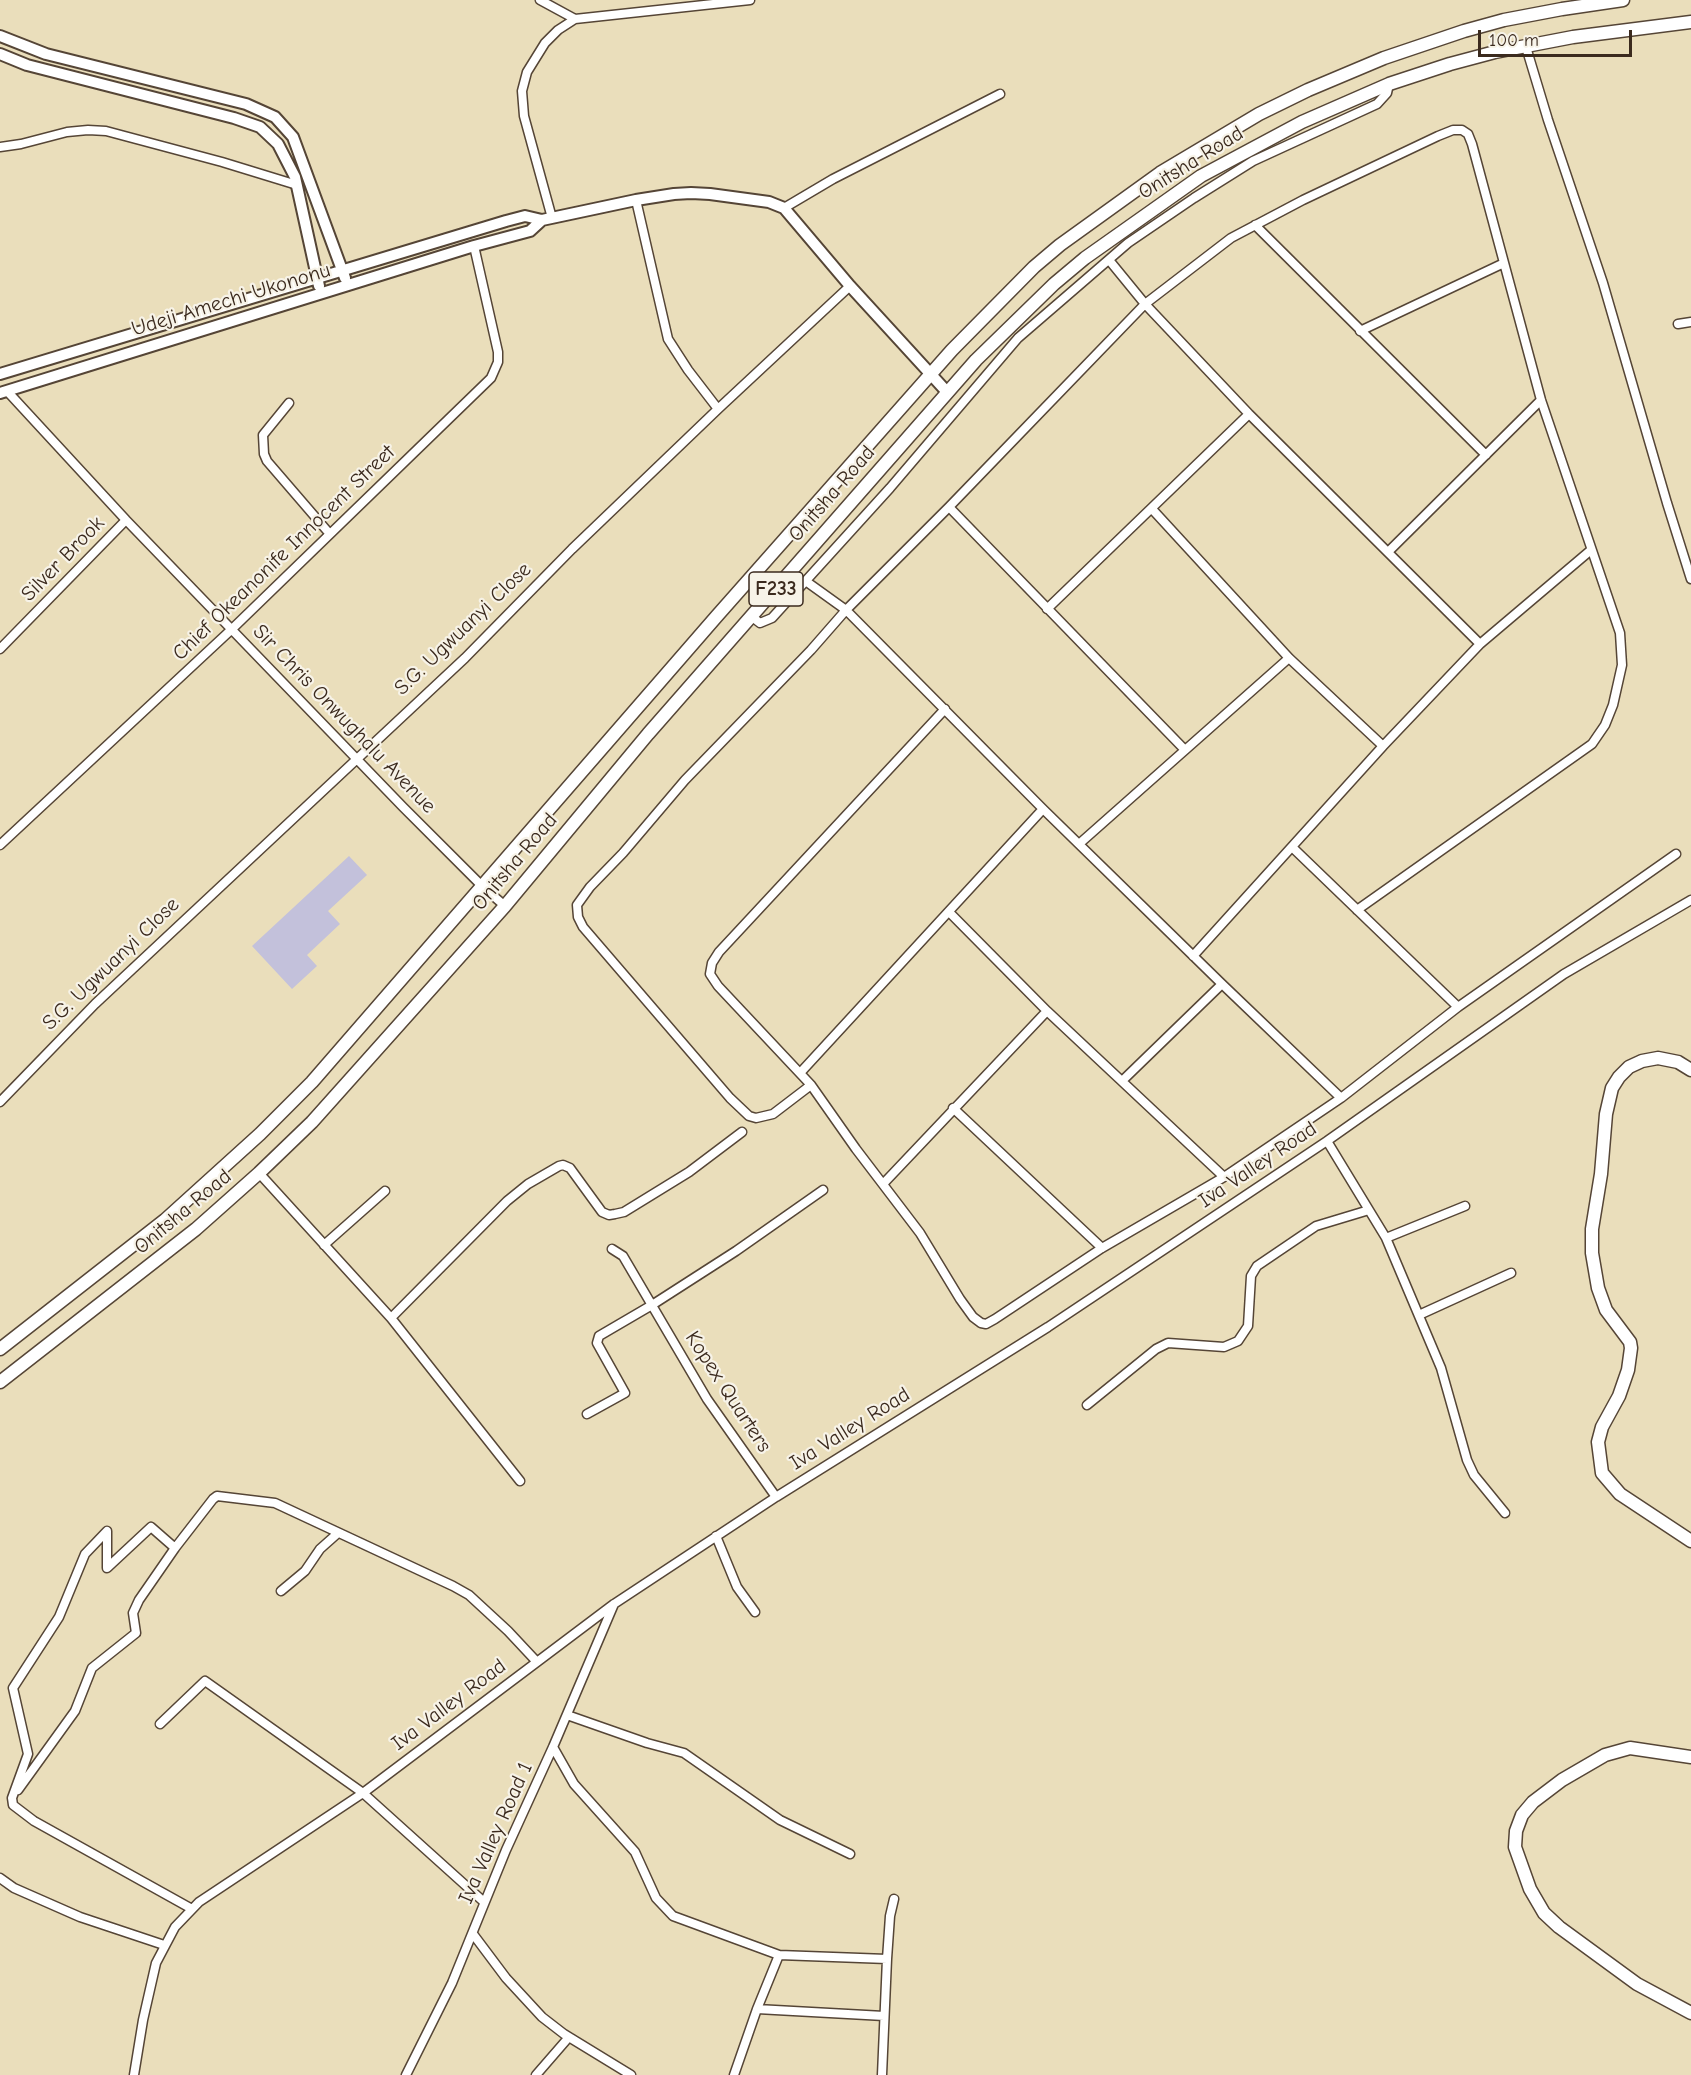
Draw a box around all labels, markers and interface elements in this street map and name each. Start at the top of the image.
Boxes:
scale bar [1481,18,1636,56]
text: 100 m [1489,30,1539,51]
street label: Onitsha Road [1134,121,1248,205]
street label: Udeji Amechi Ukononu [129,258,333,342]
street label: Chief Okeanonife Innocent Street [168,440,400,666]
street label: Onitsha Road [783,441,881,547]
street label: Silver Brook [16,511,110,607]
street label: S.G. Ugwuanyi Close [389,557,537,701]
road number: F233 [749,572,803,606]
street label: Sir Chris Onwughalu Avenue [247,619,441,819]
street label: Onitsha Road [467,808,563,916]
street label: S.G. Ugwuanyi Close [37,892,185,1036]
street label: Iva Valley Road [1194,1116,1322,1214]
street label: Onitsha Road [129,1164,237,1260]
street label: Kopex Quarters [680,1327,776,1457]
street label: Iva Valley Road [785,1382,915,1476]
street label: Iva Valley Road [387,1654,511,1756]
street label: Iva Valley Road 1 [454,1758,538,1908]

